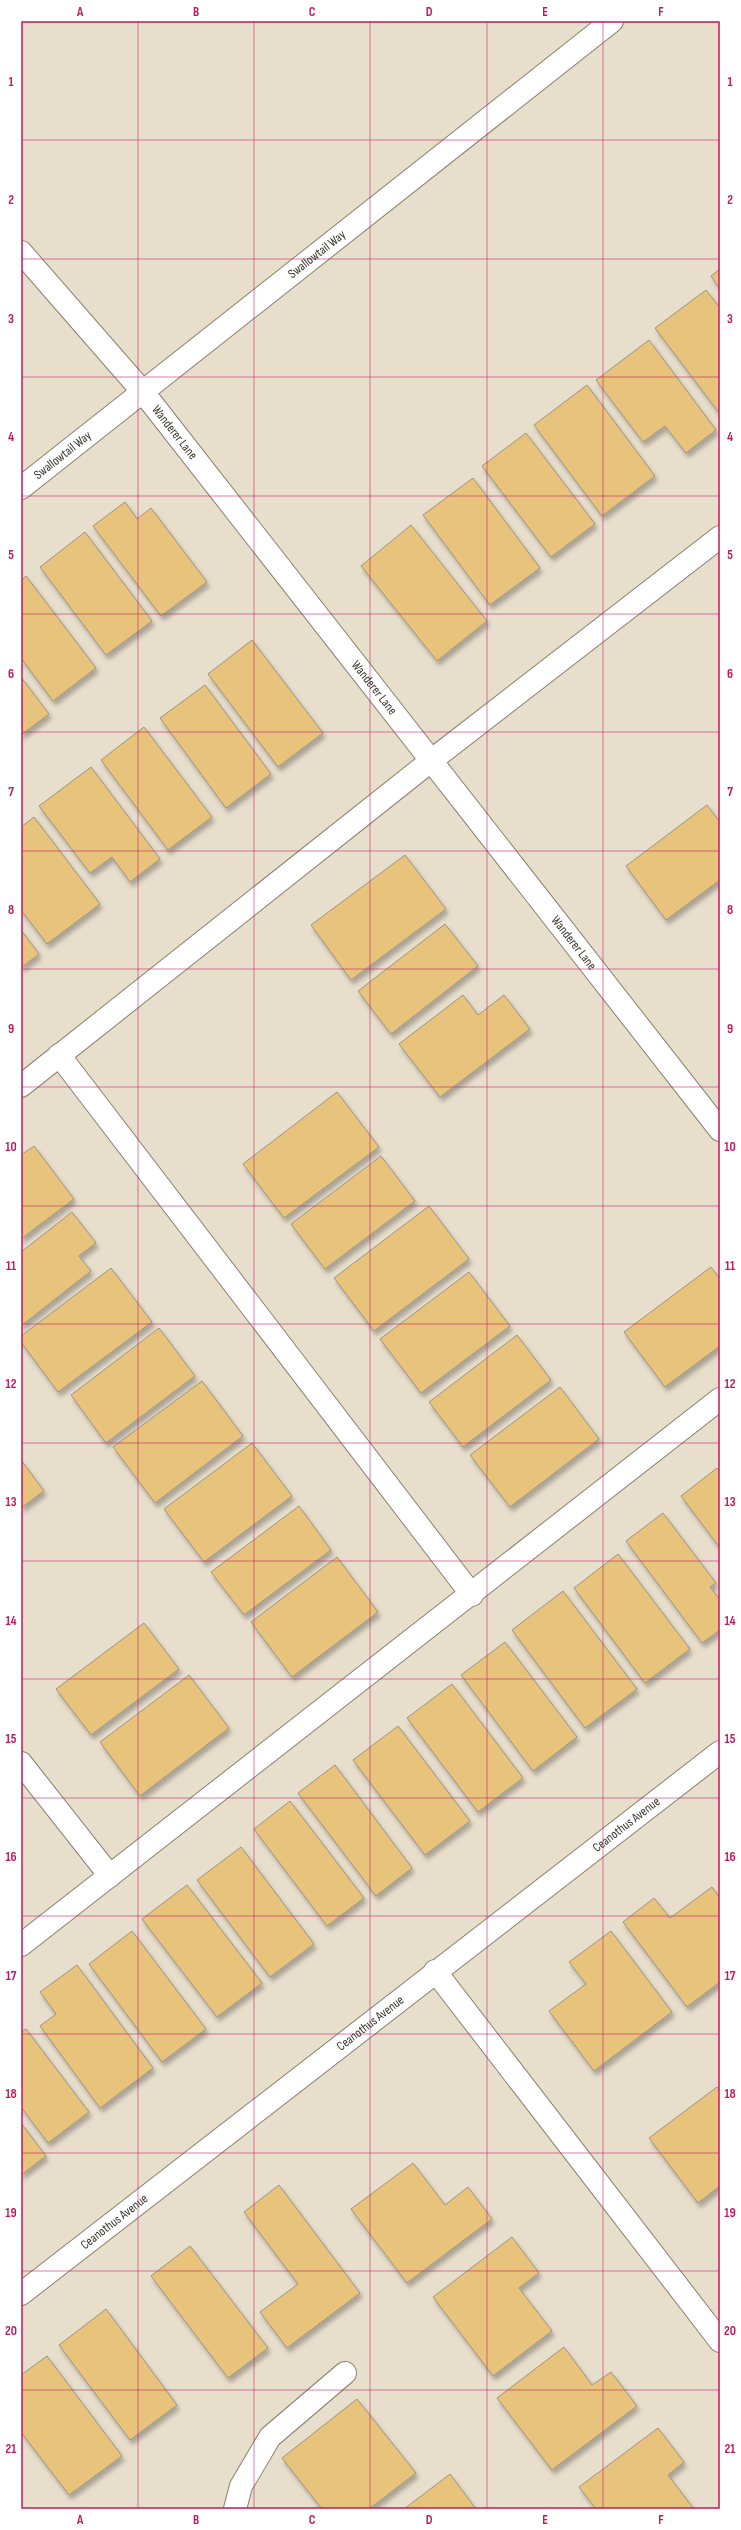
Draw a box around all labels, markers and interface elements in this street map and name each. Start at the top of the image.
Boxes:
text: A [76,4,84,20]
text: B [193,4,199,20]
text: C [309,4,316,20]
text: D [426,4,433,20]
text: E [542,4,548,20]
text: F [658,4,664,20]
text: 1 [8,74,14,90]
text: 1 [727,74,733,90]
text: 2 [8,192,14,208]
text: 2 [727,192,733,208]
street label: Swallowtail Way [285,227,349,282]
text: 3 [8,311,14,327]
text: 3 [727,311,733,327]
street label: Wanderer Lane [148,402,201,463]
street label: Swallowtail Way [31,427,95,483]
text: 4 [8,429,14,445]
text: 4 [727,429,733,445]
text: 5 [8,547,14,563]
text: 5 [727,547,733,563]
street label: Wanderer Lane [348,657,400,718]
text: 6 [8,666,14,682]
text: 6 [727,666,733,682]
text: 7 [8,784,14,800]
text: 7 [727,784,733,800]
text: 8 [8,902,14,918]
text: 8 [727,902,733,918]
street label: Wanderer Lane [548,913,600,973]
text: 9 [8,1021,14,1037]
text: 9 [727,1021,733,1037]
text: 10 [5,1139,17,1155]
text: 10 [724,1139,736,1155]
text: 11 [6,1258,16,1274]
text: 11 [725,1258,735,1274]
text: 12 [6,1376,17,1392]
text: 12 [725,1376,736,1392]
text: 13 [6,1494,17,1510]
text: 13 [725,1494,736,1510]
text: 14 [5,1613,17,1629]
text: 14 [724,1613,736,1629]
text: 15 [6,1731,17,1747]
text: 15 [725,1731,736,1747]
street label: Ceanothus Avenue [589,1793,663,1856]
text: 16 [5,1849,17,1865]
text: 16 [724,1849,736,1865]
text: 17 [6,1968,17,1984]
text: 17 [725,1968,736,1984]
street label: Ceanothus Avenue [333,1992,407,2054]
text: 18 [5,2086,17,2102]
text: 18 [724,2086,736,2102]
street label: Ceanothus Avenue [77,2191,151,2253]
text: 19 [5,2205,17,2221]
text: 19 [724,2205,736,2221]
text: 20 [5,2323,17,2339]
text: 20 [724,2323,736,2339]
text: 21 [6,2441,16,2457]
text: 21 [725,2441,735,2457]
text: A [76,2512,84,2528]
text: B [193,2512,199,2528]
text: C [309,2512,316,2528]
text: D [426,2512,433,2528]
text: E [542,2512,548,2528]
text: F [658,2512,664,2528]

